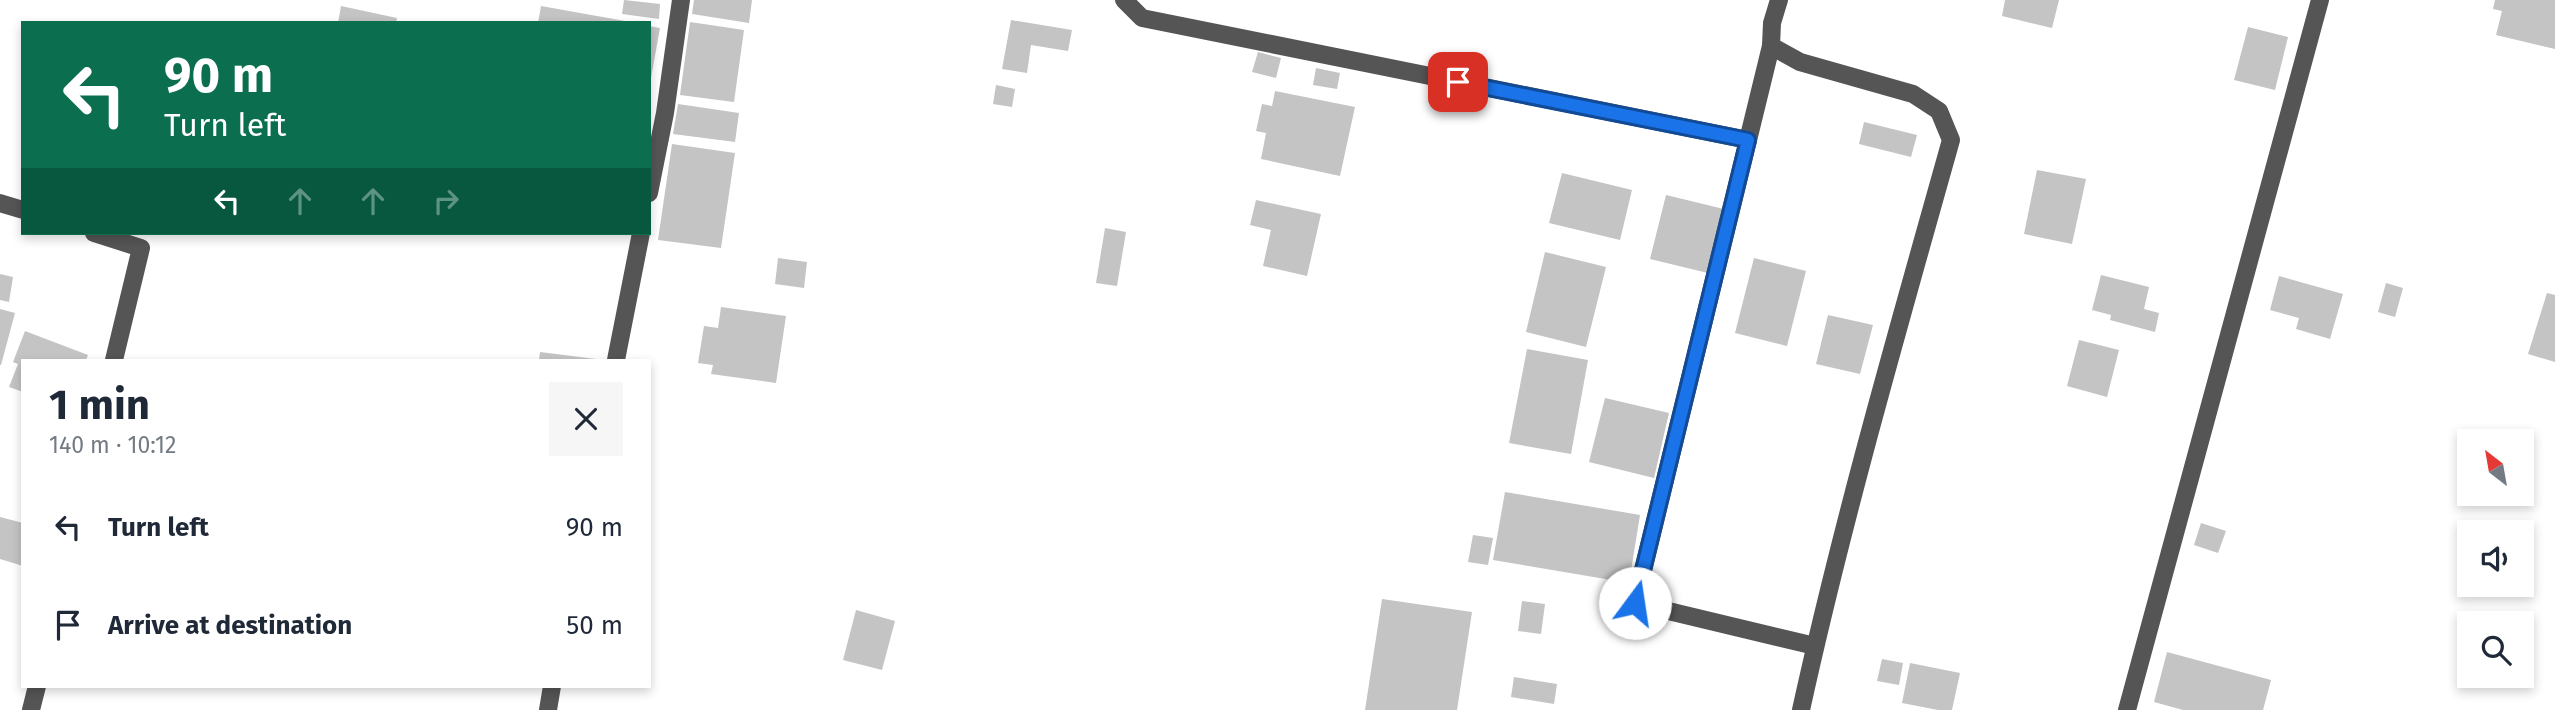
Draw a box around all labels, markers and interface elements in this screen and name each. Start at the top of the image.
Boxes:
text: 90 m [164,46,273,105]
icon: left [49,49,140,140]
pin [1428,52,1488,112]
icon: arrive [1439,63,1477,101]
text: Turn left [164,106,286,144]
icon: left [208,182,246,220]
icon: ahead [281,182,319,220]
icon: ahead [354,182,392,220]
icon: right [427,182,465,220]
text: 1 min [49,380,150,430]
button: close [549,382,623,456]
north arrow [2457,429,2534,506]
map controls [2457,429,2534,688]
text: 140 m · 10:12 [49,431,176,459]
icon: left [49,508,87,546]
text: Turn left [108,512,209,543]
text: 90 m [566,512,623,543]
button: sound [2457,520,2534,597]
position arrow [1598,566,1672,640]
icon: arrive [49,606,87,644]
text: Arrive at destination [108,610,352,641]
text: 50 m [566,610,623,641]
button: search [2457,611,2534,688]

